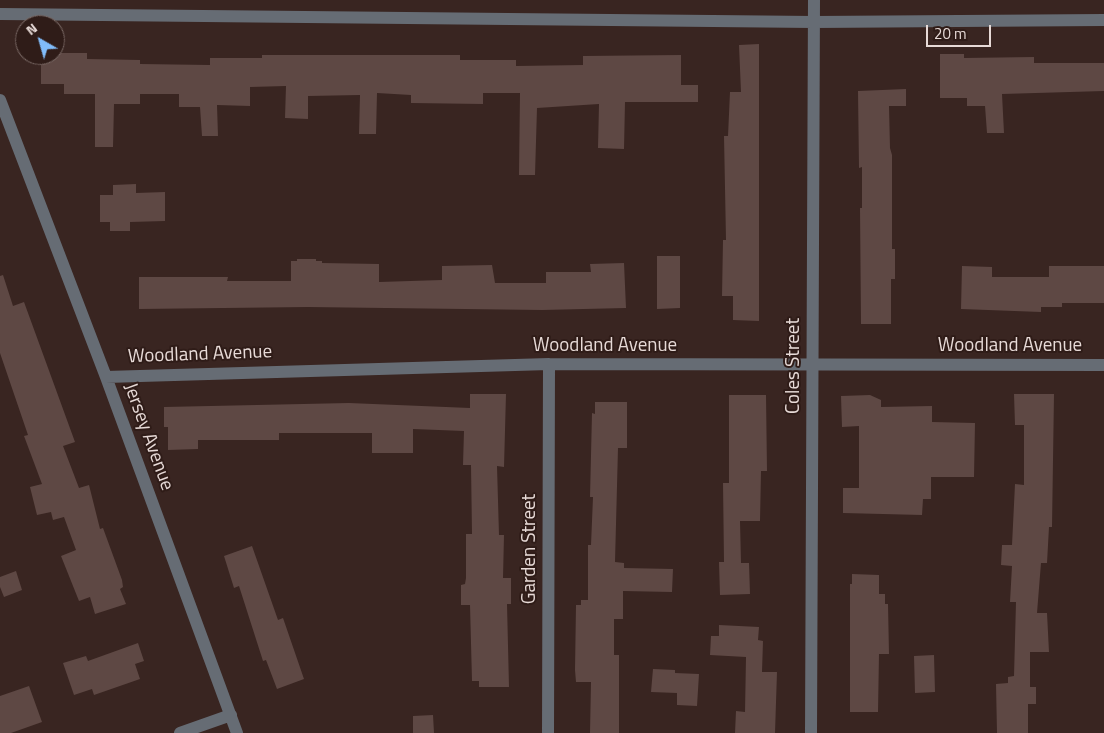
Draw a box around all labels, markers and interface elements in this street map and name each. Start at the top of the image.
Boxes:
north arrow [15,15,65,65]
scale bar [929,15,994,47]
text: N [21,17,41,40]
text: 20 m [934,22,967,45]
street label: Coles Street [783,318,805,414]
street label: Woodland Avenue [533,335,677,357]
street label: Woodland Avenue [938,335,1082,357]
street label: Woodland Avenue [127,341,273,369]
street label: Jersey Avenue [118,380,178,494]
street label: Garden Street [519,494,541,604]

